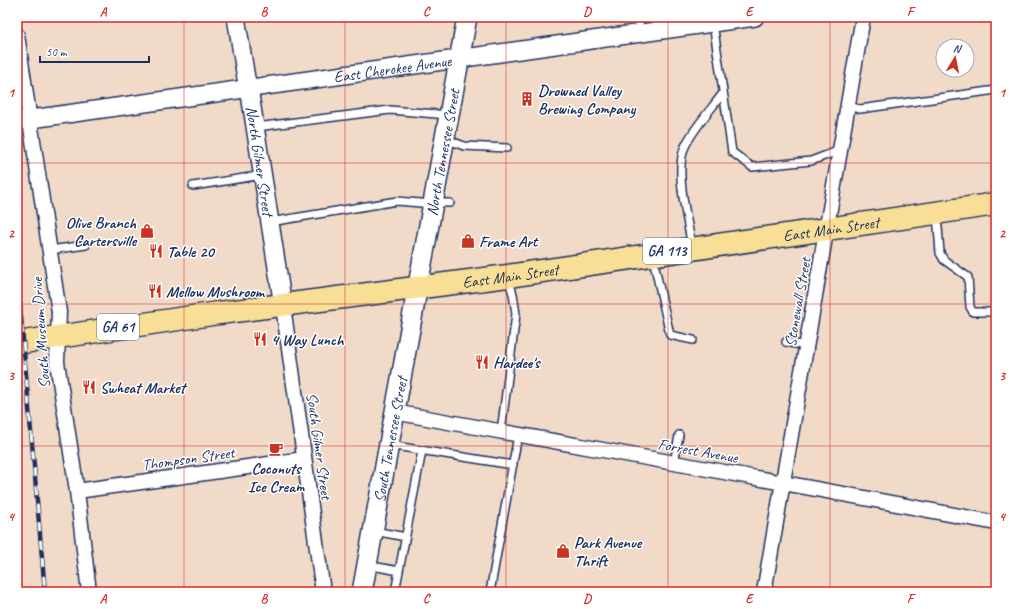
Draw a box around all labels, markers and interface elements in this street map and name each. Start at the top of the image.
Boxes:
text: A [100,4,108,20]
text: B [261,4,269,20]
text: C [423,4,431,20]
text: D [583,4,592,20]
text: E [746,4,755,20]
text: F [907,4,916,20]
scale bar [40,38,149,64]
north arrow [935,38,975,78]
text: N [952,41,963,56]
text: 50 m [46,44,68,60]
street label: East Cherokee Avenue [332,51,454,87]
place label: Drowned Valley Brewing Company [538,81,637,119]
text: 1 [8,85,16,101]
text: 1 [999,85,1007,101]
street label: North Tennessee Street [422,86,465,217]
building icon: Drowned Valley Brewing Company [519,91,535,107]
street label: North Gilmer Street [241,105,278,220]
street label: East Main Street [782,212,883,246]
place label: Olive Branch Cartersville [66,213,138,251]
shop icon: Olive Branch Cartersville [139,223,155,239]
text: 2 [8,226,15,242]
text: 2 [999,226,1006,242]
place label: Frame Art [479,232,539,252]
shop icon: Frame Art [460,233,476,249]
road number: GA 113 [643,238,691,264]
place label: Table 20 [167,242,215,262]
restaurant icon: Table 20 [148,243,164,259]
street label: Stonewall Street [780,254,816,348]
street label: East Main Street [461,259,563,293]
street label: South Museum Drive [27,275,55,389]
place label: Mellow Mushroom [166,282,266,302]
restaurant icon: Mellow Mushroom [147,283,163,299]
road number: GA 61 [97,314,139,340]
place label: 4 Way Lunch [271,330,345,350]
restaurant icon: 4 Way Lunch [252,331,268,347]
place label: Hardee's [493,353,541,373]
restaurant icon: Hardee's [474,354,490,370]
text: 3 [8,368,15,384]
text: 3 [999,368,1006,384]
street label: South Tennessee Street [370,373,413,504]
place label: Swheat Market [100,378,188,398]
restaurant icon: Swheat Market [81,379,97,395]
street label: South Gilmer Street [302,391,337,502]
street label: Forrest Avenue [656,434,741,468]
cafe icon: Coconuts Ice Cream [268,441,284,457]
street label: Thompson Street [141,442,237,475]
place label: Coconuts Ice Cream [248,459,305,497]
text: 4 [8,509,16,525]
text: 4 [999,509,1007,525]
place label: Park Avenue Thrift [574,533,643,571]
shop icon: Park Avenue Thrift [555,543,571,559]
text: A [100,591,108,607]
text: B [261,591,269,607]
text: C [423,591,431,607]
text: D [583,591,592,607]
text: E [746,591,755,607]
text: F [907,591,916,607]

